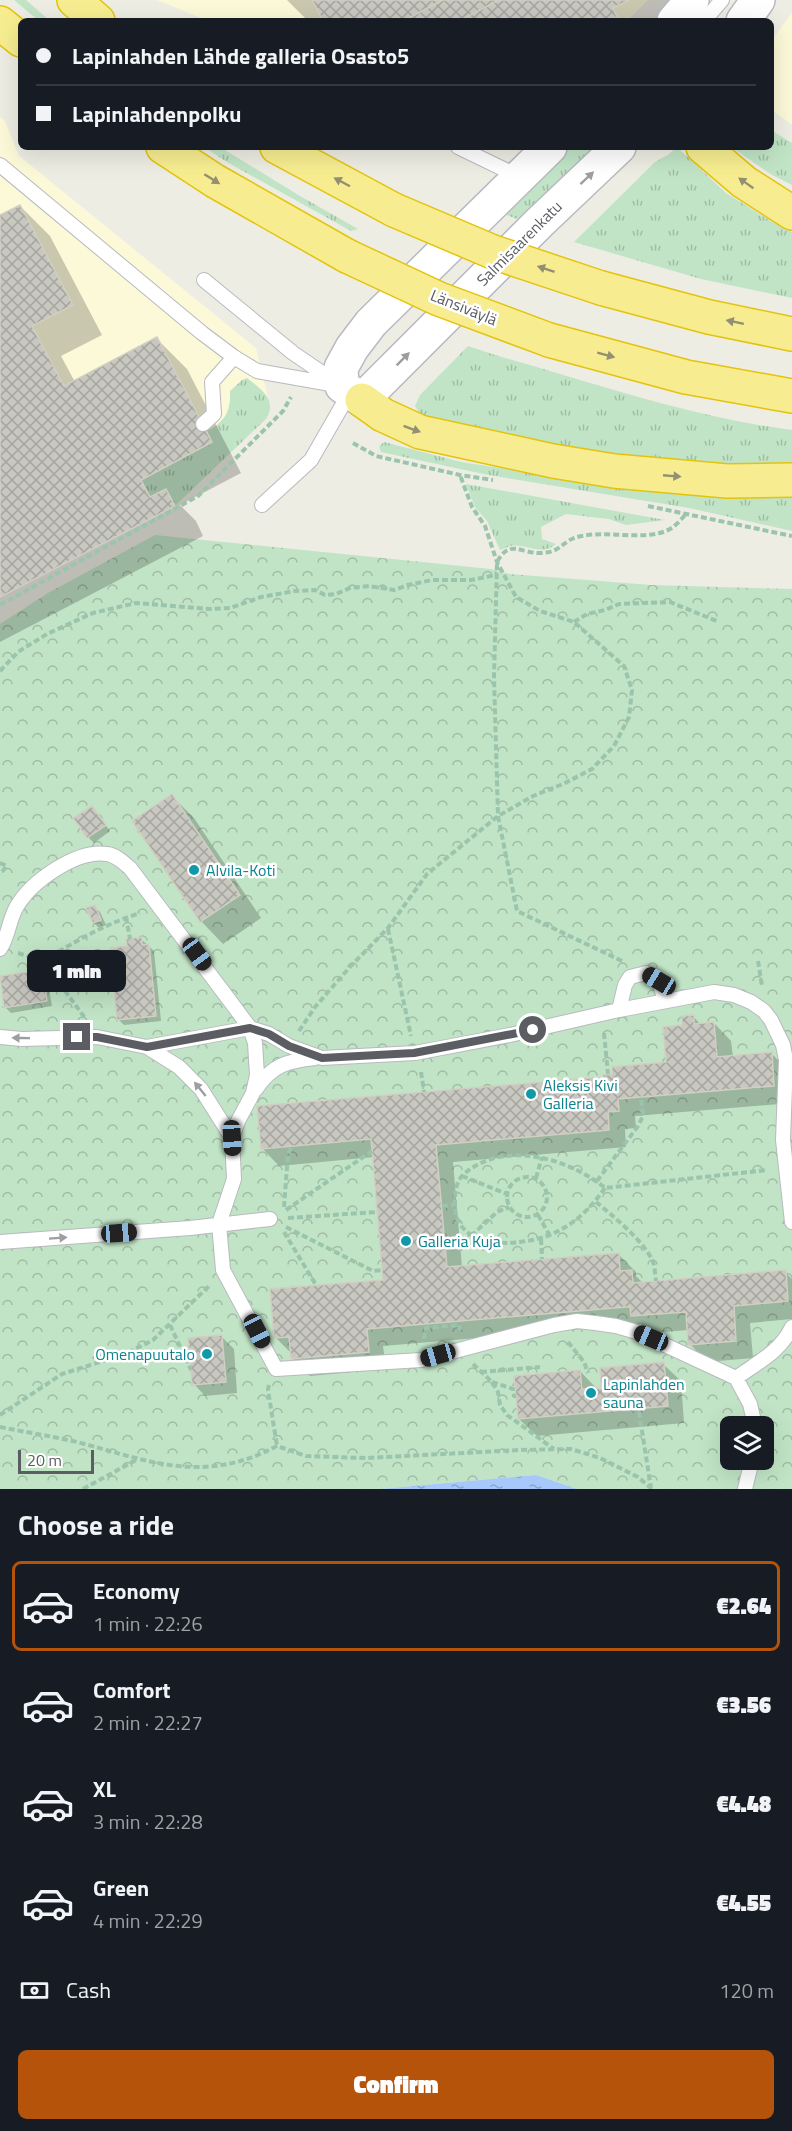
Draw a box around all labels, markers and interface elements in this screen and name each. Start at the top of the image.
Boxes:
text: Lapinlahden Lähde galleria Osasto5 [72,39,409,73]
text: Lapinlahdenpolku [72,97,241,131]
one-way arrow [579,171,593,185]
one-way arrow [204,173,220,184]
one-way arrow [334,177,351,187]
one-way arrow [738,177,754,189]
street label: Salmisaarenkatu [471,195,567,291]
one-way arrow [537,264,555,274]
street label: Länsiväylä [427,283,501,331]
one-way arrow [725,317,744,326]
one-way arrow [597,351,615,360]
one-way arrow [396,352,410,366]
one-way arrow [403,425,421,434]
one-way arrow [663,471,682,481]
place label: Alvila-Koti [206,858,276,882]
marker: Alvila-Koti [187,863,201,877]
car [179,934,215,974]
callout: 1 min [28,950,127,992]
text: 1 min [52,955,101,986]
car [639,964,679,998]
route start [519,1016,546,1043]
route end [63,1023,90,1050]
one-way arrow [12,1034,31,1043]
place label: Aleksis Kivi Galleria [543,1073,618,1115]
one-way arrow [193,1081,206,1097]
marker: Aleksis Kivi Galleria [524,1087,538,1101]
car [222,1120,242,1156]
car [100,1223,138,1243]
place label: Galleria Kuja [418,1229,501,1253]
one-way arrow [49,1233,68,1243]
marker: Galleria Kuja [399,1234,413,1248]
car [241,1311,273,1351]
car [631,1323,671,1353]
car [418,1341,458,1369]
place label: Omenapuutalo [95,1342,195,1366]
marker: Omenapuutalo [200,1347,214,1361]
place label: Lapinlahden sauna [603,1372,685,1414]
marker: Lapinlahden sauna [584,1386,598,1400]
map controls [720,1416,774,1470]
button: layers [720,1416,774,1470]
scale bar [18,1447,94,1474]
text: 20 m [27,1448,62,1472]
text: Choose a ride [18,1504,174,1545]
text: Economy [93,1574,180,1608]
icon: car [21,1579,75,1633]
text: €2.64 [716,1589,771,1623]
text: 1 min · 22:26 [93,1608,203,1639]
text: Comfort [93,1673,171,1707]
icon: car [21,1678,75,1732]
text: €3.56 [716,1688,771,1722]
text: 2 min · 22:27 [93,1707,203,1738]
text: XL [93,1772,116,1806]
icon: car [21,1777,75,1831]
text: €4.48 [716,1787,771,1821]
text: 3 min · 22:28 [93,1806,203,1837]
text: Green [93,1871,149,1905]
icon: car [21,1876,75,1930]
text: €4.55 [716,1886,771,1920]
text: 4 min · 22:29 [93,1905,203,1936]
text: Cash [66,1973,111,2007]
icon: cash [18,1974,51,2007]
text: 120 m [719,1975,774,2006]
button: Confirm [18,2050,774,2119]

